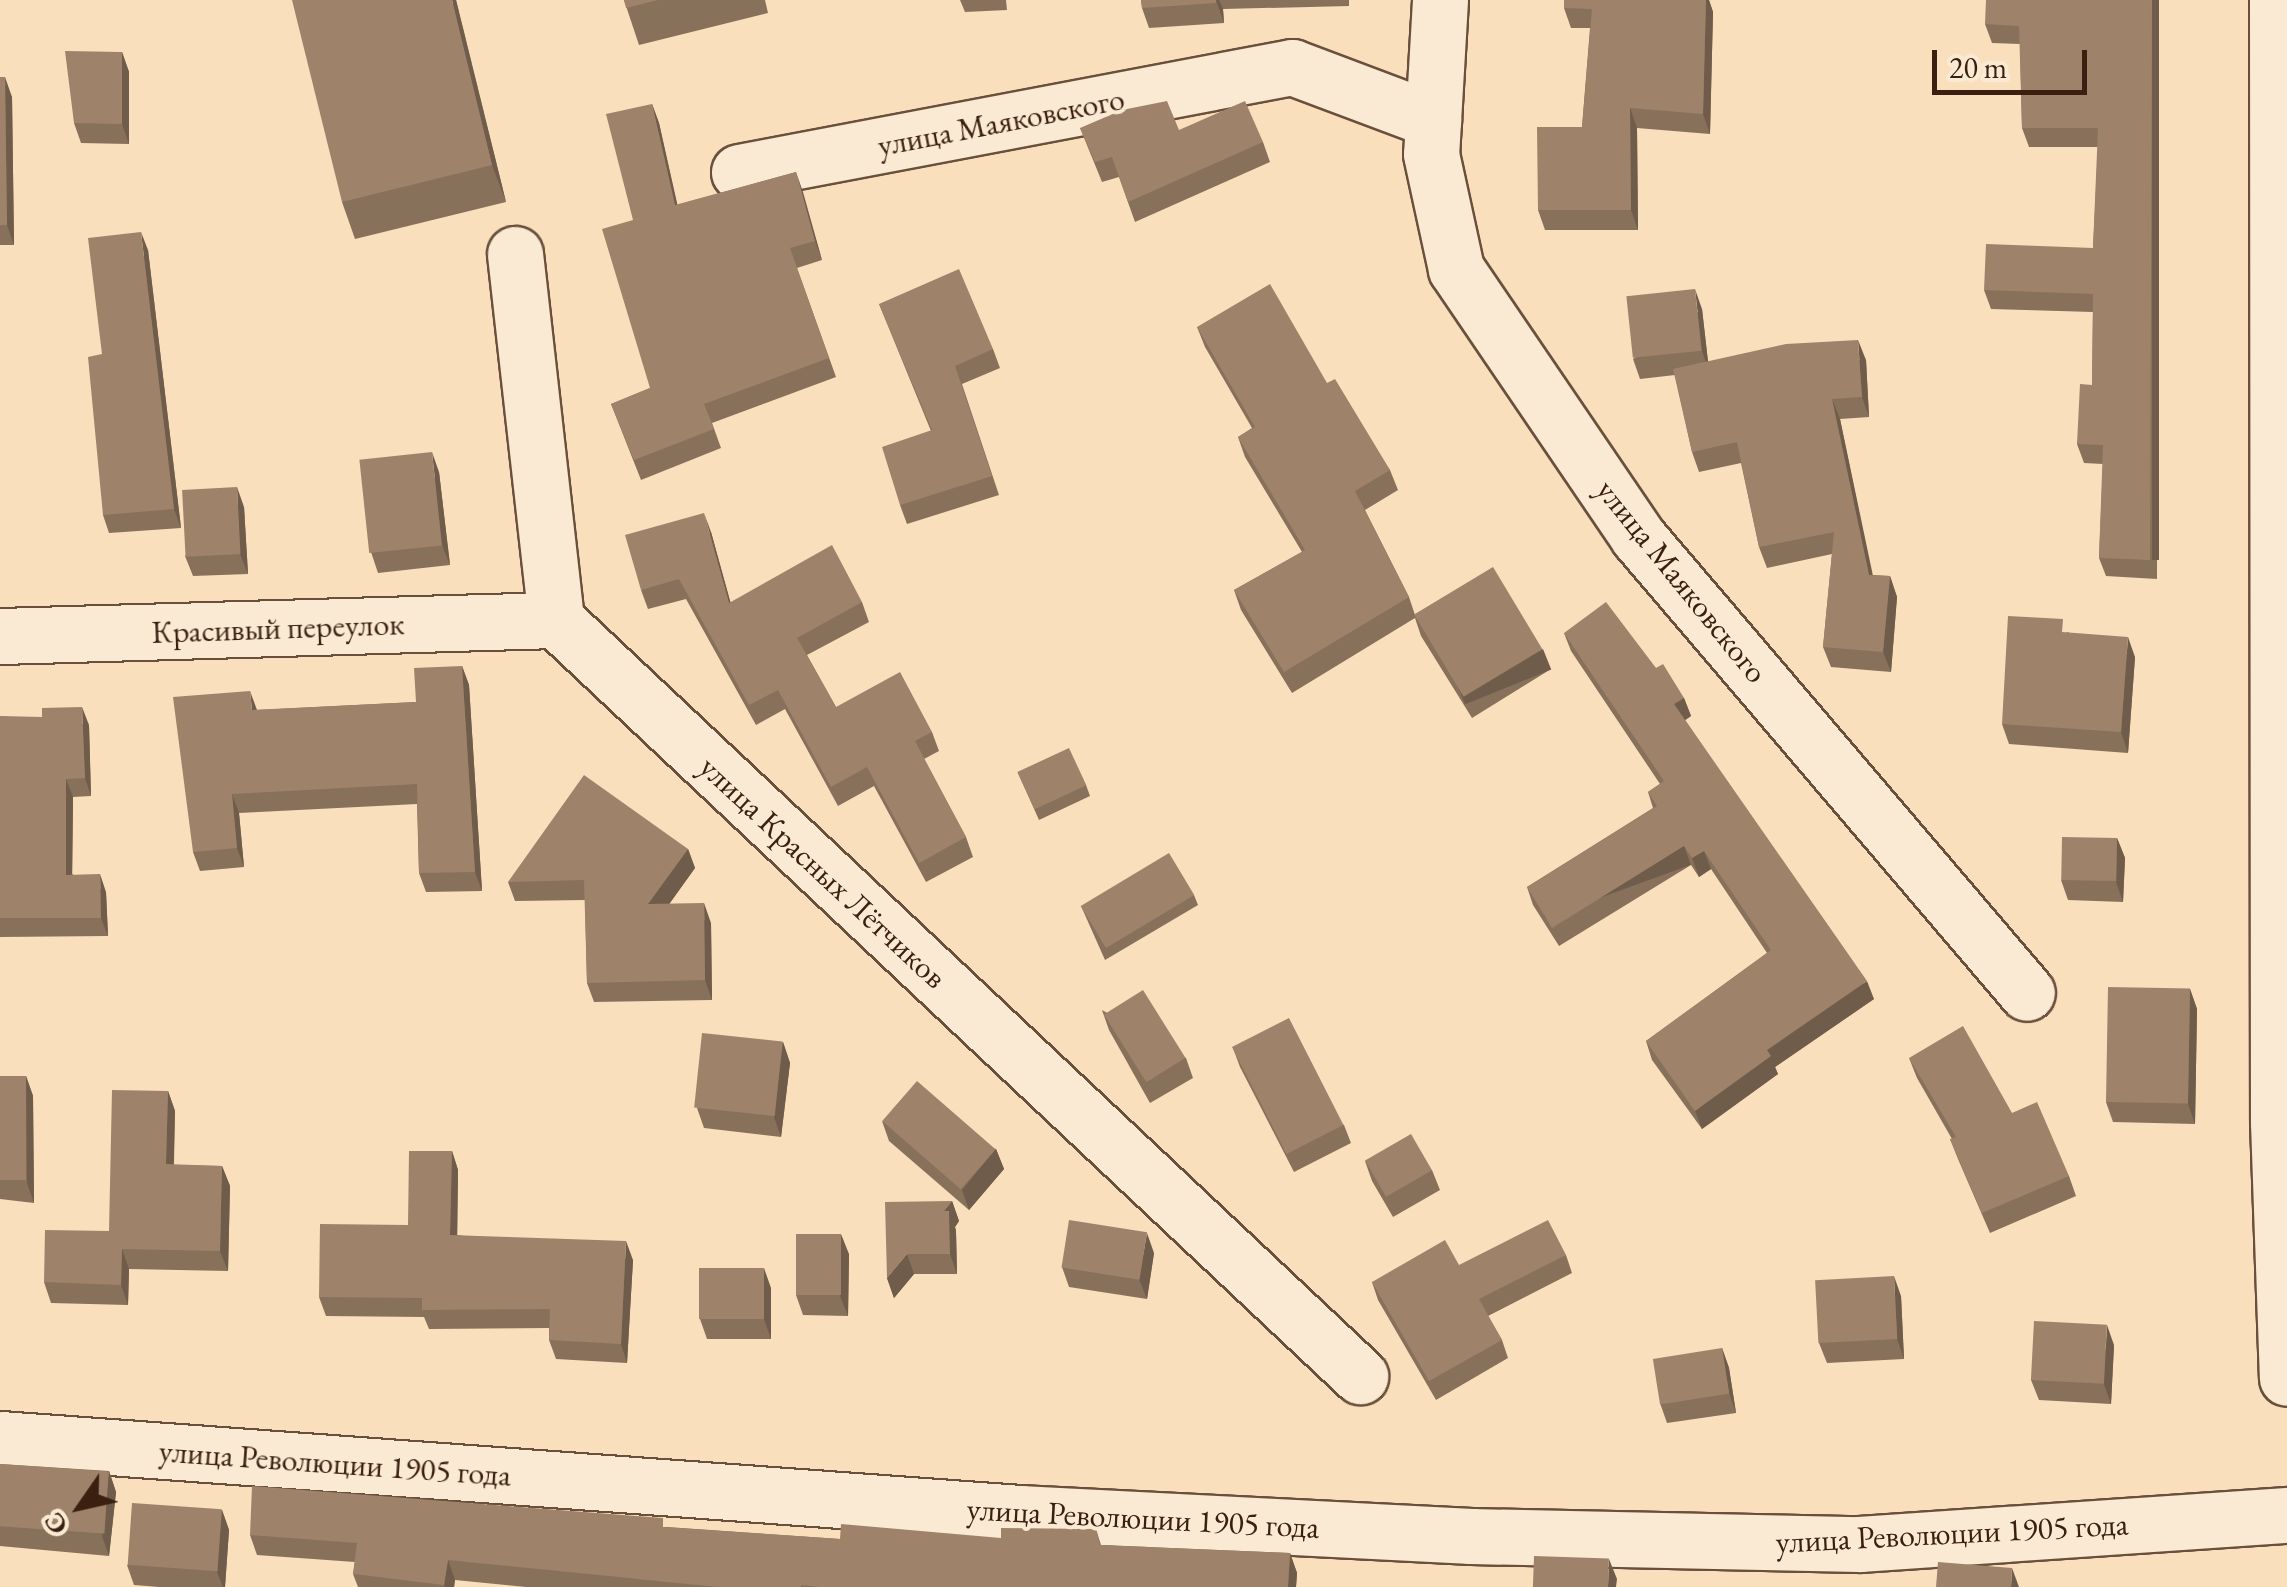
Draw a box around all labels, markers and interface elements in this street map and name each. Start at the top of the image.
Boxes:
scale bar [1937,30,2092,92]
text: 20 m [1949,48,2007,87]
street label: улица Маяковского [874,79,1128,165]
street label: улица Маяковского [1588,472,1776,690]
street label: Красивый переулок [151,604,405,652]
street label: улица Красных Лётчиков [692,748,954,996]
street label: улица Революции 1905 года [158,1432,512,1494]
north arrow [30,1457,130,1557]
street label: улица Революции 1905 года [966,1490,1320,1546]
text: С [35,1505,76,1542]
street label: улица Революции 1905 года [1775,1505,2129,1561]

